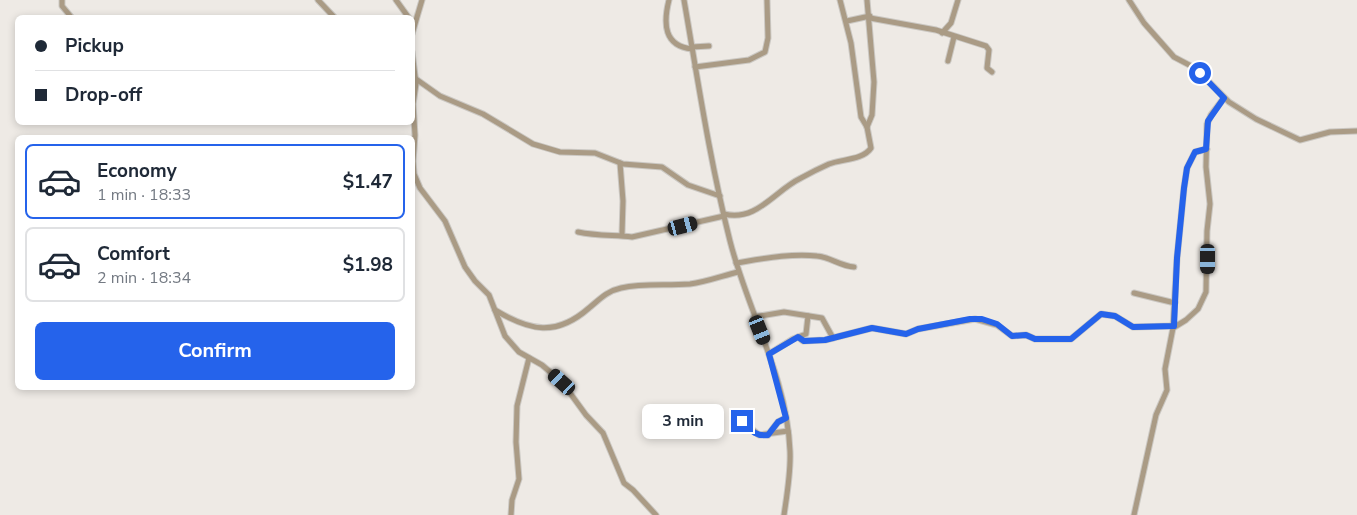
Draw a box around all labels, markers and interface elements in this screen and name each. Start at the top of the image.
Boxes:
text: Pickup [65,33,124,59]
route start [1189,62,1211,84]
text: Drop-off [65,82,142,108]
text: Economy [97,158,177,184]
icon: car [37,159,82,204]
text: $1.47 [343,169,393,195]
text: 1 min · 18:33 [97,184,191,206]
car [666,215,699,237]
text: Comfort [97,241,170,267]
icon: car [37,242,82,287]
car [1200,244,1215,274]
text: $1.98 [343,252,393,278]
text: 2 min · 18:34 [97,267,191,289]
car [747,313,772,347]
button: Confirm [35,322,395,380]
car [545,366,578,398]
callout: 3 min [642,404,724,438]
text: 3 min [662,410,704,432]
route end [731,410,753,432]

